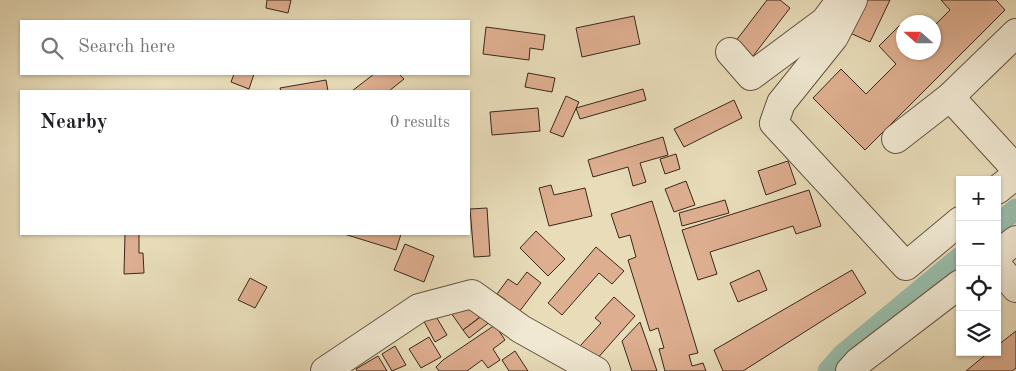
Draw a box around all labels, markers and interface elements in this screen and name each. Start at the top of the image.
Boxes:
north arrow [896,15,941,60]
search box [20,20,470,75]
icon: search [38,34,66,62]
text: Search here [78,38,175,57]
text: Nearby [40,112,108,133]
text: 0 results [390,115,450,131]
map controls [956,176,1001,356]
button: + [956,176,1001,221]
button: − [956,221,1001,266]
button: locate [956,266,1001,311]
button: layers [956,311,1001,356]

